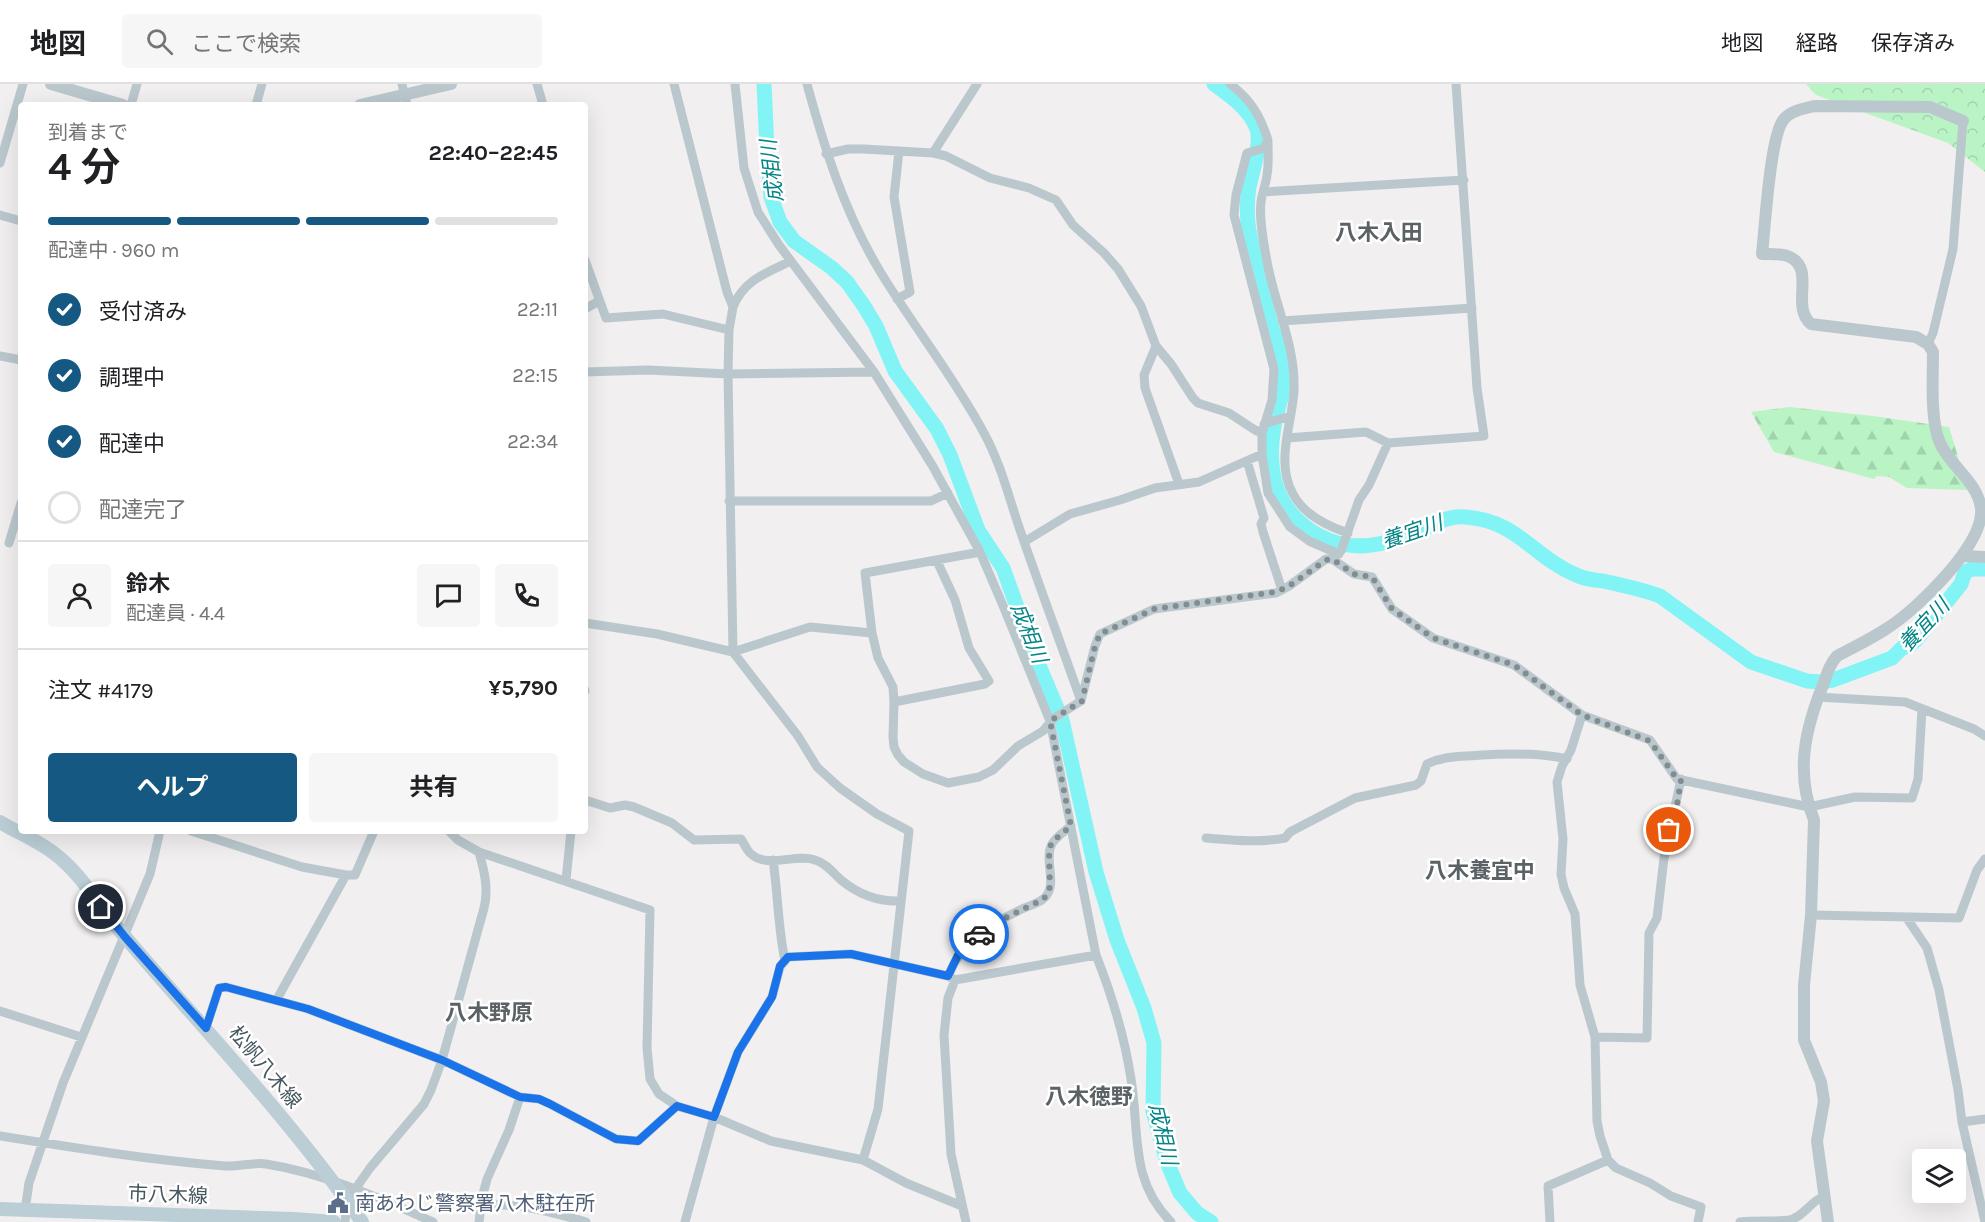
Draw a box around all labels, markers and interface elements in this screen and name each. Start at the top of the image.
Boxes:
search box [122,14,542,68]
icon: search [143,25,176,58]
text: 地図 [30,27,86,60]
text: ここで検索 [191,31,301,57]
text: 地図 [1721,31,1763,55]
text: 経路 [1796,31,1838,55]
text: 保存済み [1871,31,1955,55]
text: 到着まで [48,121,128,144]
water label: 成相川 [756,136,788,204]
text: 22:40–22:45 [428,140,558,166]
text: 4 分 [48,144,120,190]
district label: 八木入田 [1335,220,1423,246]
text: 配達中 · 960 m [48,239,179,262]
icon: check [48,293,81,326]
text: 22:11 [517,298,558,321]
text: 受付済み [99,299,187,325]
icon: check [48,359,81,392]
text: 22:15 [512,364,558,387]
text: 調理中 [99,365,165,391]
icon: check [48,425,81,458]
text: 22:34 [507,430,558,453]
text: 配達中 [99,431,165,457]
text: 配達完了 [99,497,187,523]
water label: 養宜川 [1378,510,1448,554]
button: person [48,564,111,627]
button: chat [417,564,480,627]
button: phone [495,564,558,627]
text: 鈴木 [126,571,170,597]
water label: 養宜川 [1894,592,1956,656]
water label: 成相川 [1006,599,1053,669]
text: 配達員 · 4.4 [126,602,225,625]
text: ¥5,790 [488,675,558,701]
text: 注文 #4179 [48,678,154,704]
button: ヘルプ [48,753,297,822]
button: 共有 [309,753,558,822]
pin [1643,804,1694,855]
icon: bag [1652,813,1685,846]
district label: 八木養宜中 [1425,858,1535,884]
pin [75,881,126,932]
icon: home [84,890,117,923]
courier [949,904,1009,964]
icon: car [963,918,996,951]
district label: 八木野原 [445,1000,533,1026]
street label: 松帆八木線 [224,1021,306,1113]
district label: 八木徳野 [1045,1084,1133,1110]
water label: 成相川 [1144,1101,1182,1169]
map controls [1912,1149,1966,1203]
button: layers [1912,1149,1966,1203]
street label: 市八木線 [128,1182,208,1208]
public building icon: 南あわじ警察署八木駐在所 [326,1191,350,1215]
place label: 南あわじ警察署八木駐在所 [355,1192,595,1215]

